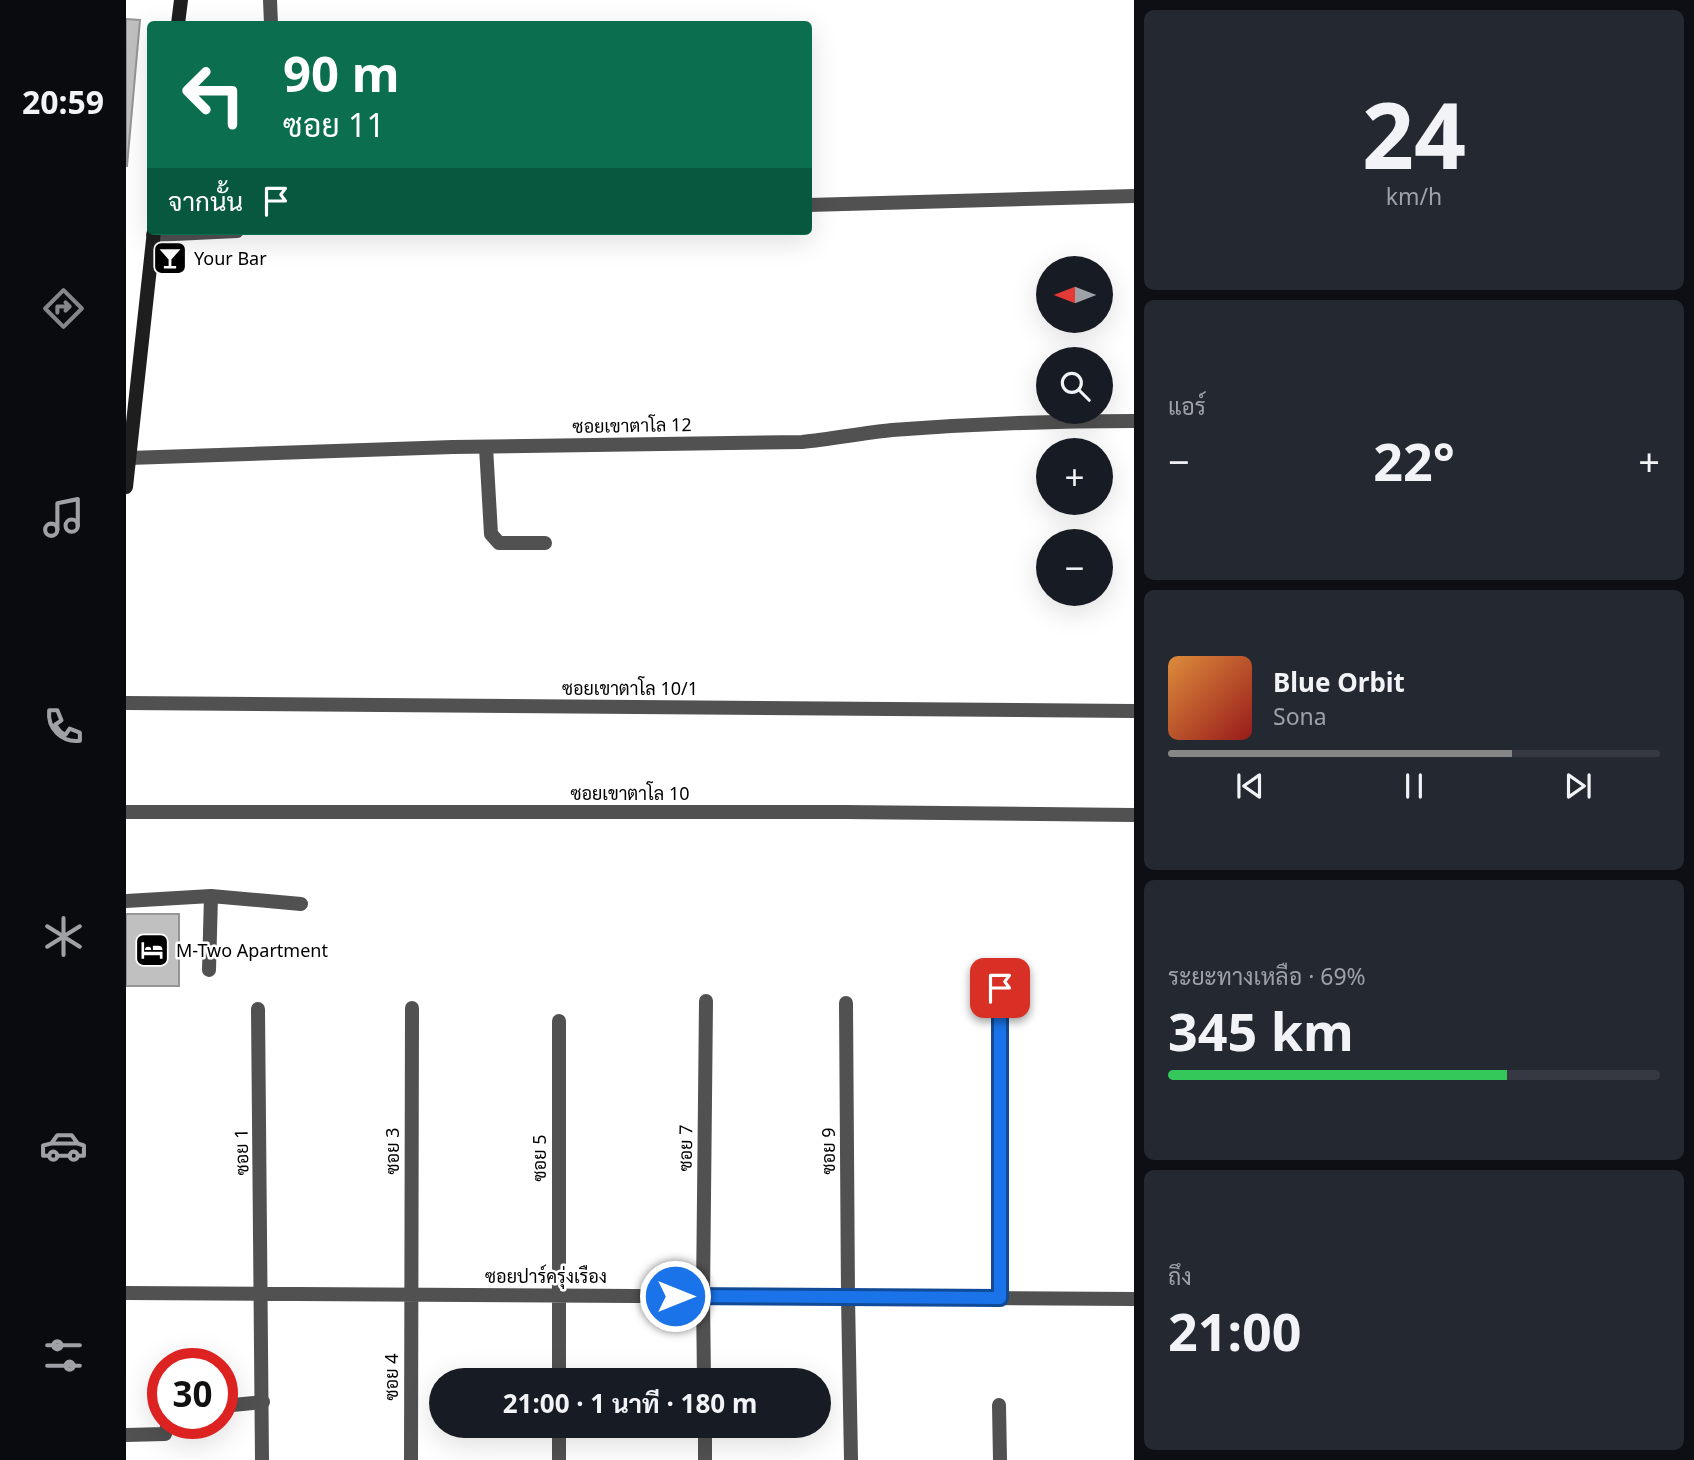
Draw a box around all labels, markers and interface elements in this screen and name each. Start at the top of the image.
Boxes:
text: 90 m [283,40,400,106]
icon: left [168,49,259,140]
text: 24 [1362,72,1466,196]
text: 20:59 [22,80,104,123]
text: ซอย 11 [283,103,385,146]
text: km/h [1386,180,1442,212]
icon: arrive [257,182,295,220]
text: จากนั้น [168,183,243,219]
bar icon: Your Bar [151,239,189,277]
place label: Your Bar [194,246,267,270]
north arrow [1036,256,1113,332]
map controls [1036,256,1113,606]
icon: directions [39,284,88,333]
button: search [1036,347,1113,424]
text: แอร์ [1168,390,1206,422]
street label: ซอยเขาตาโล 12 [572,412,692,438]
text: 22° [1373,425,1455,496]
text: − [1168,435,1190,487]
text: + [1638,435,1660,487]
button: + [1036,438,1113,515]
icon: music [39,493,88,542]
button: − [1036,529,1113,606]
text: Blue Orbit [1273,664,1405,700]
street label: ซอยเขาตาโล 10/1 [562,676,698,700]
text: Sona [1273,700,1327,732]
icon: phone [39,702,88,751]
icon: previous [1231,767,1269,805]
icon: pause [1395,767,1433,805]
icon: next [1559,767,1597,805]
street label: ซอยเขาตาโล 10 [570,781,690,805]
icon: climate [39,912,88,961]
hotel icon: M-Two Apartment [133,931,171,969]
place label: M-Two Apartment [176,938,328,962]
pin [970,958,1030,1018]
text: ระยะทางเหลือ · 69% [1168,960,1366,992]
icon: arrive [981,969,1019,1007]
text: 345 km [1168,995,1354,1066]
icon: car [39,1121,88,1170]
street label: ซอย 7 [673,1124,697,1172]
street label: ซอย 1 [229,1128,253,1176]
street label: ซอย 3 [380,1128,404,1174]
street label: ซอย 9 [816,1128,840,1174]
street label: ซอย 5 [527,1135,551,1181]
position arrow [638,1259,712,1333]
text: ถึง [1168,1260,1192,1292]
street label: ซอยปาร์ครุ่งเรือง [485,1264,607,1289]
text: 21:00 [1168,1295,1302,1366]
icon: filters [39,1331,88,1380]
speed limit sign: 30 [147,1348,238,1439]
street label: ซอย 4 [379,1354,403,1400]
text: 21:00 · 1 นาที · 180 m [503,1385,757,1421]

